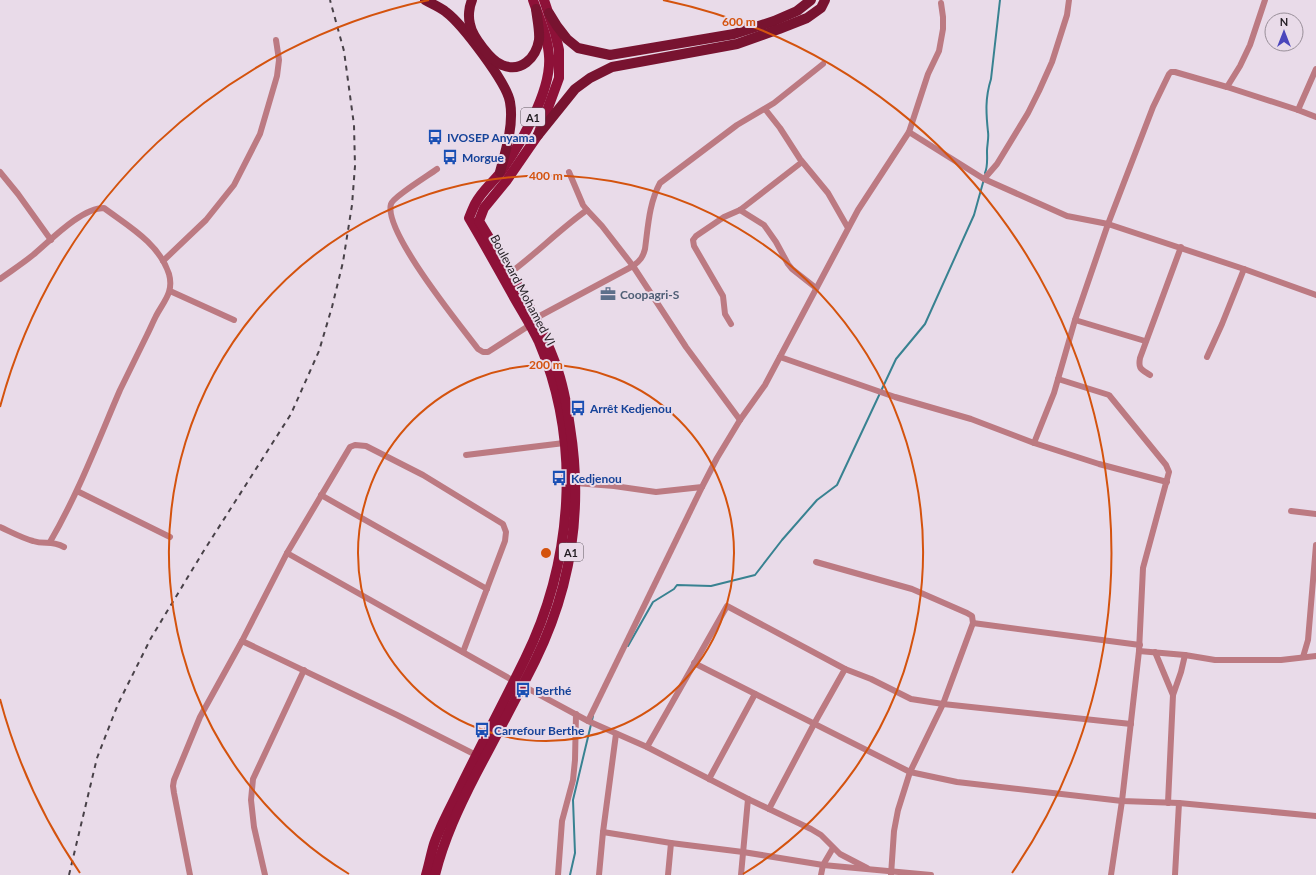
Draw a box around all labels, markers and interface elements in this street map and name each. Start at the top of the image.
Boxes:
north arrow [1264,12,1304,52]
text: 600 m [722,14,756,29]
text: N [1280,15,1288,28]
road number: A1 [521,108,545,126]
bus stop icon: IVOSEP Anyama [426,128,444,146]
place label: IVOSEP Anyama [447,130,535,145]
bus stop icon: Morgue [441,148,459,166]
place label: Morgue [462,150,505,165]
text: 400 m [529,168,563,183]
street label: Boulevard Mohamed VI [487,232,559,348]
office icon: Coopagri-S [599,285,617,303]
place label: Coopagri-S [620,287,680,302]
text: 200 m [529,357,563,372]
bus stop icon: Arrêt Kedjenou [569,399,587,417]
place label: Arrêt Kedjenou [589,401,672,416]
bus stop icon: Kedjenou [550,469,568,487]
place label: Kedjenou [571,471,622,486]
road number: A1 [559,543,583,561]
centre of rings [539,546,553,560]
bus stop icon: Berthé [514,681,532,699]
place label: Berthé [535,683,572,698]
bus stop icon: Carrefour Berthe [473,721,491,739]
place label: Carrefour Berthe [494,723,585,738]

